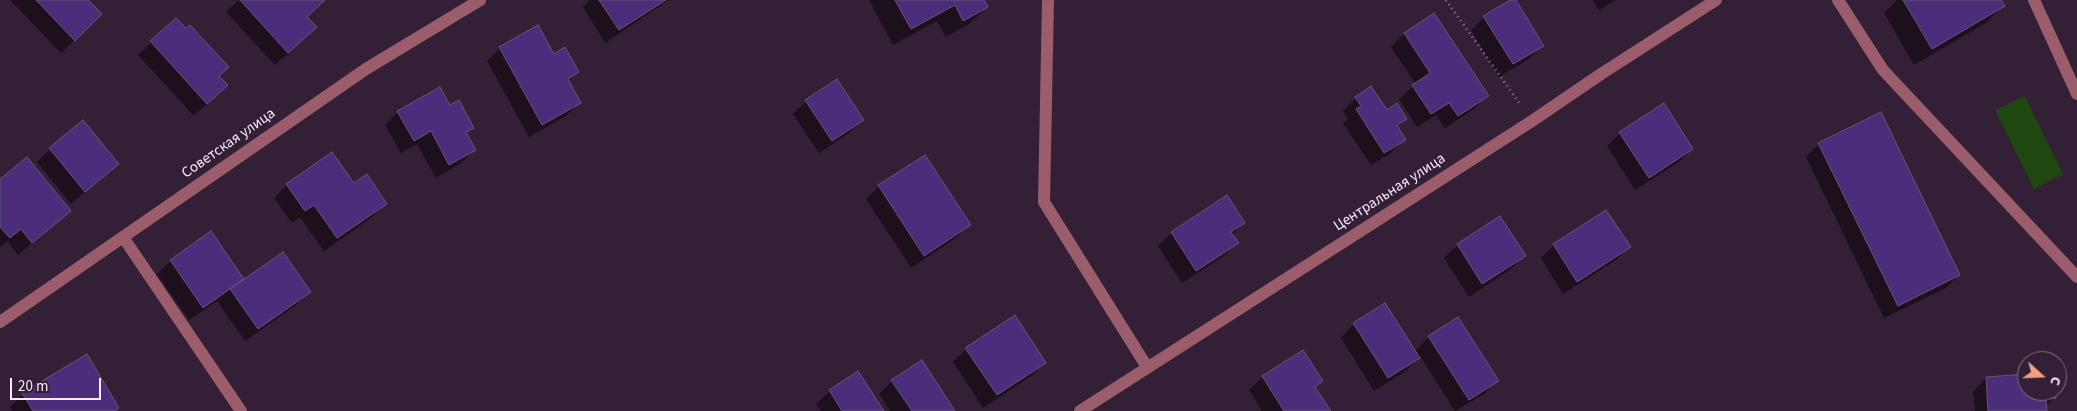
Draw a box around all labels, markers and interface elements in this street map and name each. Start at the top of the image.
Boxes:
street label: Советская улица [179,105,279,183]
street label: Центральная улица [1331,150,1449,236]
north arrow [2017,351,2067,401]
scale bar [12,368,104,400]
text: С [2044,374,2066,388]
text: 20 m [18,376,48,397]

